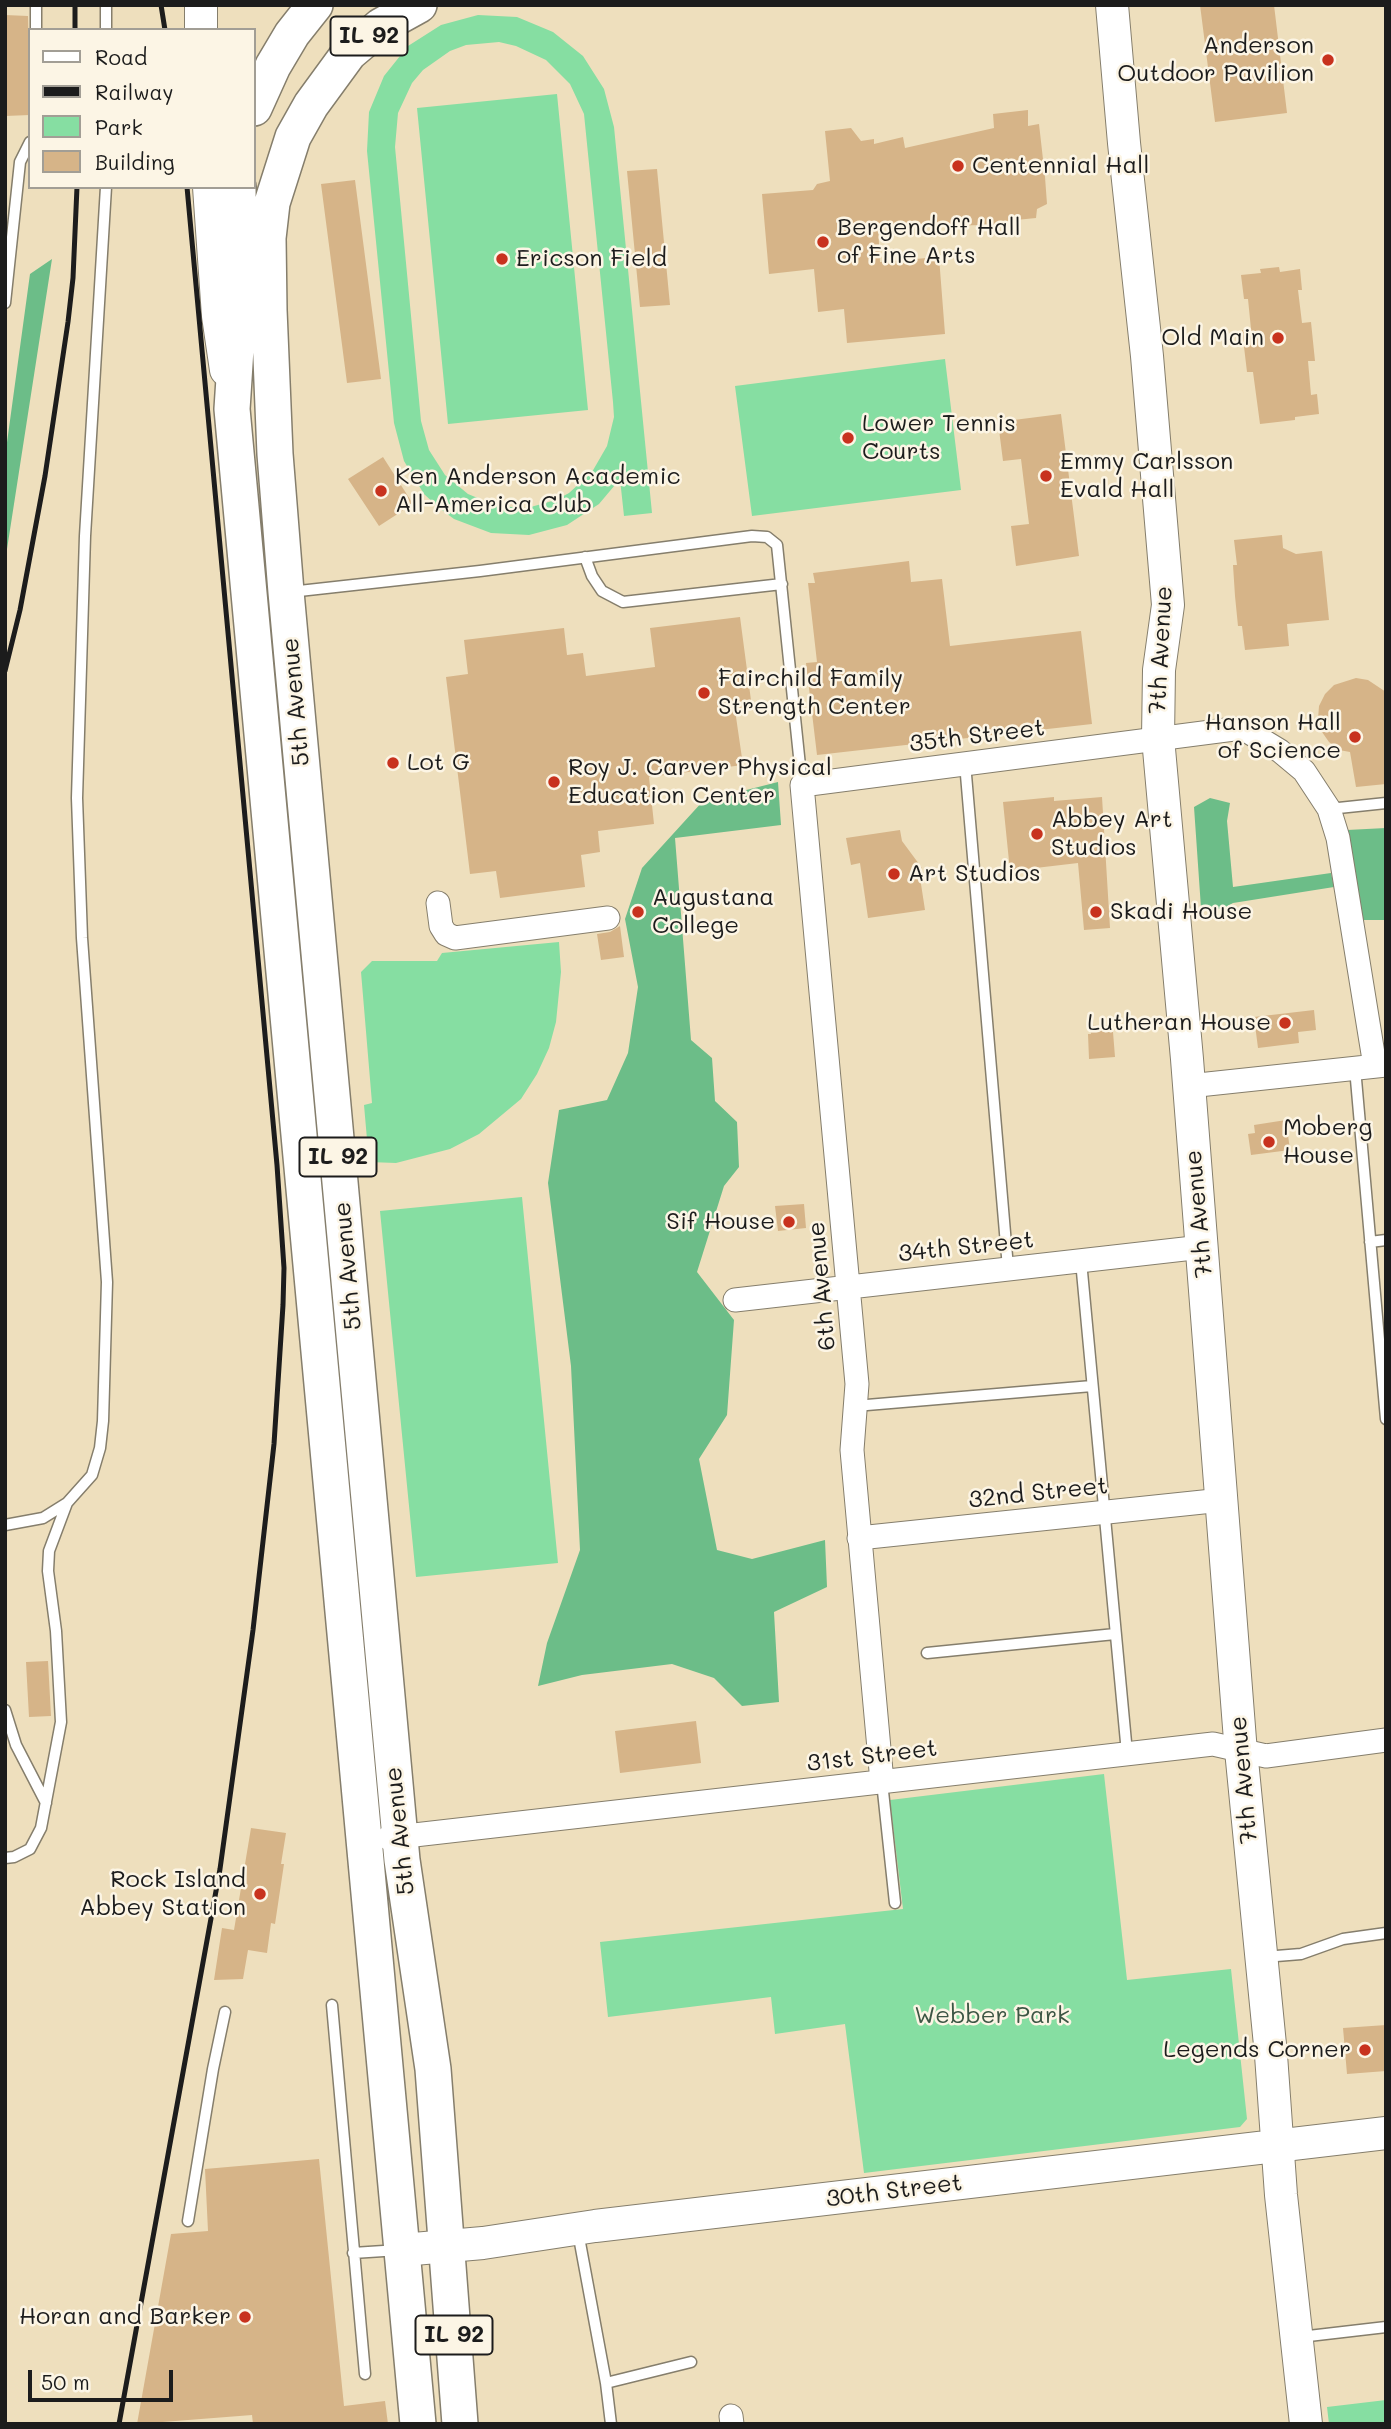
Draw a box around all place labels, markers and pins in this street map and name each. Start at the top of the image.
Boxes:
place label: Anderson Outdoor Pavilion [1117,32,1314,88]
marker: Anderson Outdoor Pavilion [1320,52,1336,68]
place label: Centennial Hall [972,152,1149,180]
marker: Centennial Hall [950,158,966,174]
place label: Bergendoff Hall of Fine Arts [837,214,1021,270]
marker: Bergendoff Hall of Fine Arts [815,234,831,250]
place label: Ericson Field [516,245,667,273]
marker: Ericson Field [494,251,510,267]
place label: Old Main [1161,324,1264,352]
marker: Old Main [1270,330,1286,346]
place label: Lower Tennis Courts [862,410,1016,466]
marker: Lower Tennis Courts [840,430,856,446]
place label: Emmy Carlsson Evald Hall [1060,448,1233,504]
place label: Ken Anderson Academic All-America Club [395,463,681,519]
marker: Emmy Carlsson Evald Hall [1038,468,1054,484]
marker: Ken Anderson Academic All-America Club [373,483,389,499]
place label: Fairchild Family Strength Center [718,665,911,721]
marker: Fairchild Family Strength Center [696,685,712,701]
place label: Hanson Hall of Science [1205,709,1341,765]
marker: Hanson Hall of Science [1347,729,1363,745]
place label: Lot G [407,749,470,777]
place label: Roy J. Carver Physical Education Center [568,754,832,810]
marker: Lot G [385,755,401,771]
marker: Roy J. Carver Physical Education Center [546,774,562,790]
place label: Abbey Art Studios [1051,806,1172,862]
marker: Abbey Art Studios [1029,826,1045,842]
place label: Art Studios [908,860,1041,888]
marker: Art Studios [886,866,902,882]
place label: Augustana College [652,884,774,940]
place label: Skadi House [1110,898,1252,926]
marker: Augustana College [630,904,646,920]
marker: Skadi House [1088,904,1104,920]
place label: Lutheran House [1087,1009,1271,1037]
marker: Lutheran House [1277,1015,1293,1031]
place label: Moberg House [1283,1114,1372,1170]
marker: Moberg House [1261,1134,1277,1150]
place label: Sif House [666,1208,775,1236]
marker: Sif House [781,1214,797,1230]
place label: Rock Island Abbey Station [79,1866,246,1922]
marker: Rock Island Abbey Station [252,1886,268,1902]
place label: Legends Corner [1163,2036,1351,2064]
marker: Legends Corner [1357,2042,1373,2058]
place label: Horan and Barker [19,2303,231,2331]
marker: Horan and Barker [237,2309,253,2325]

